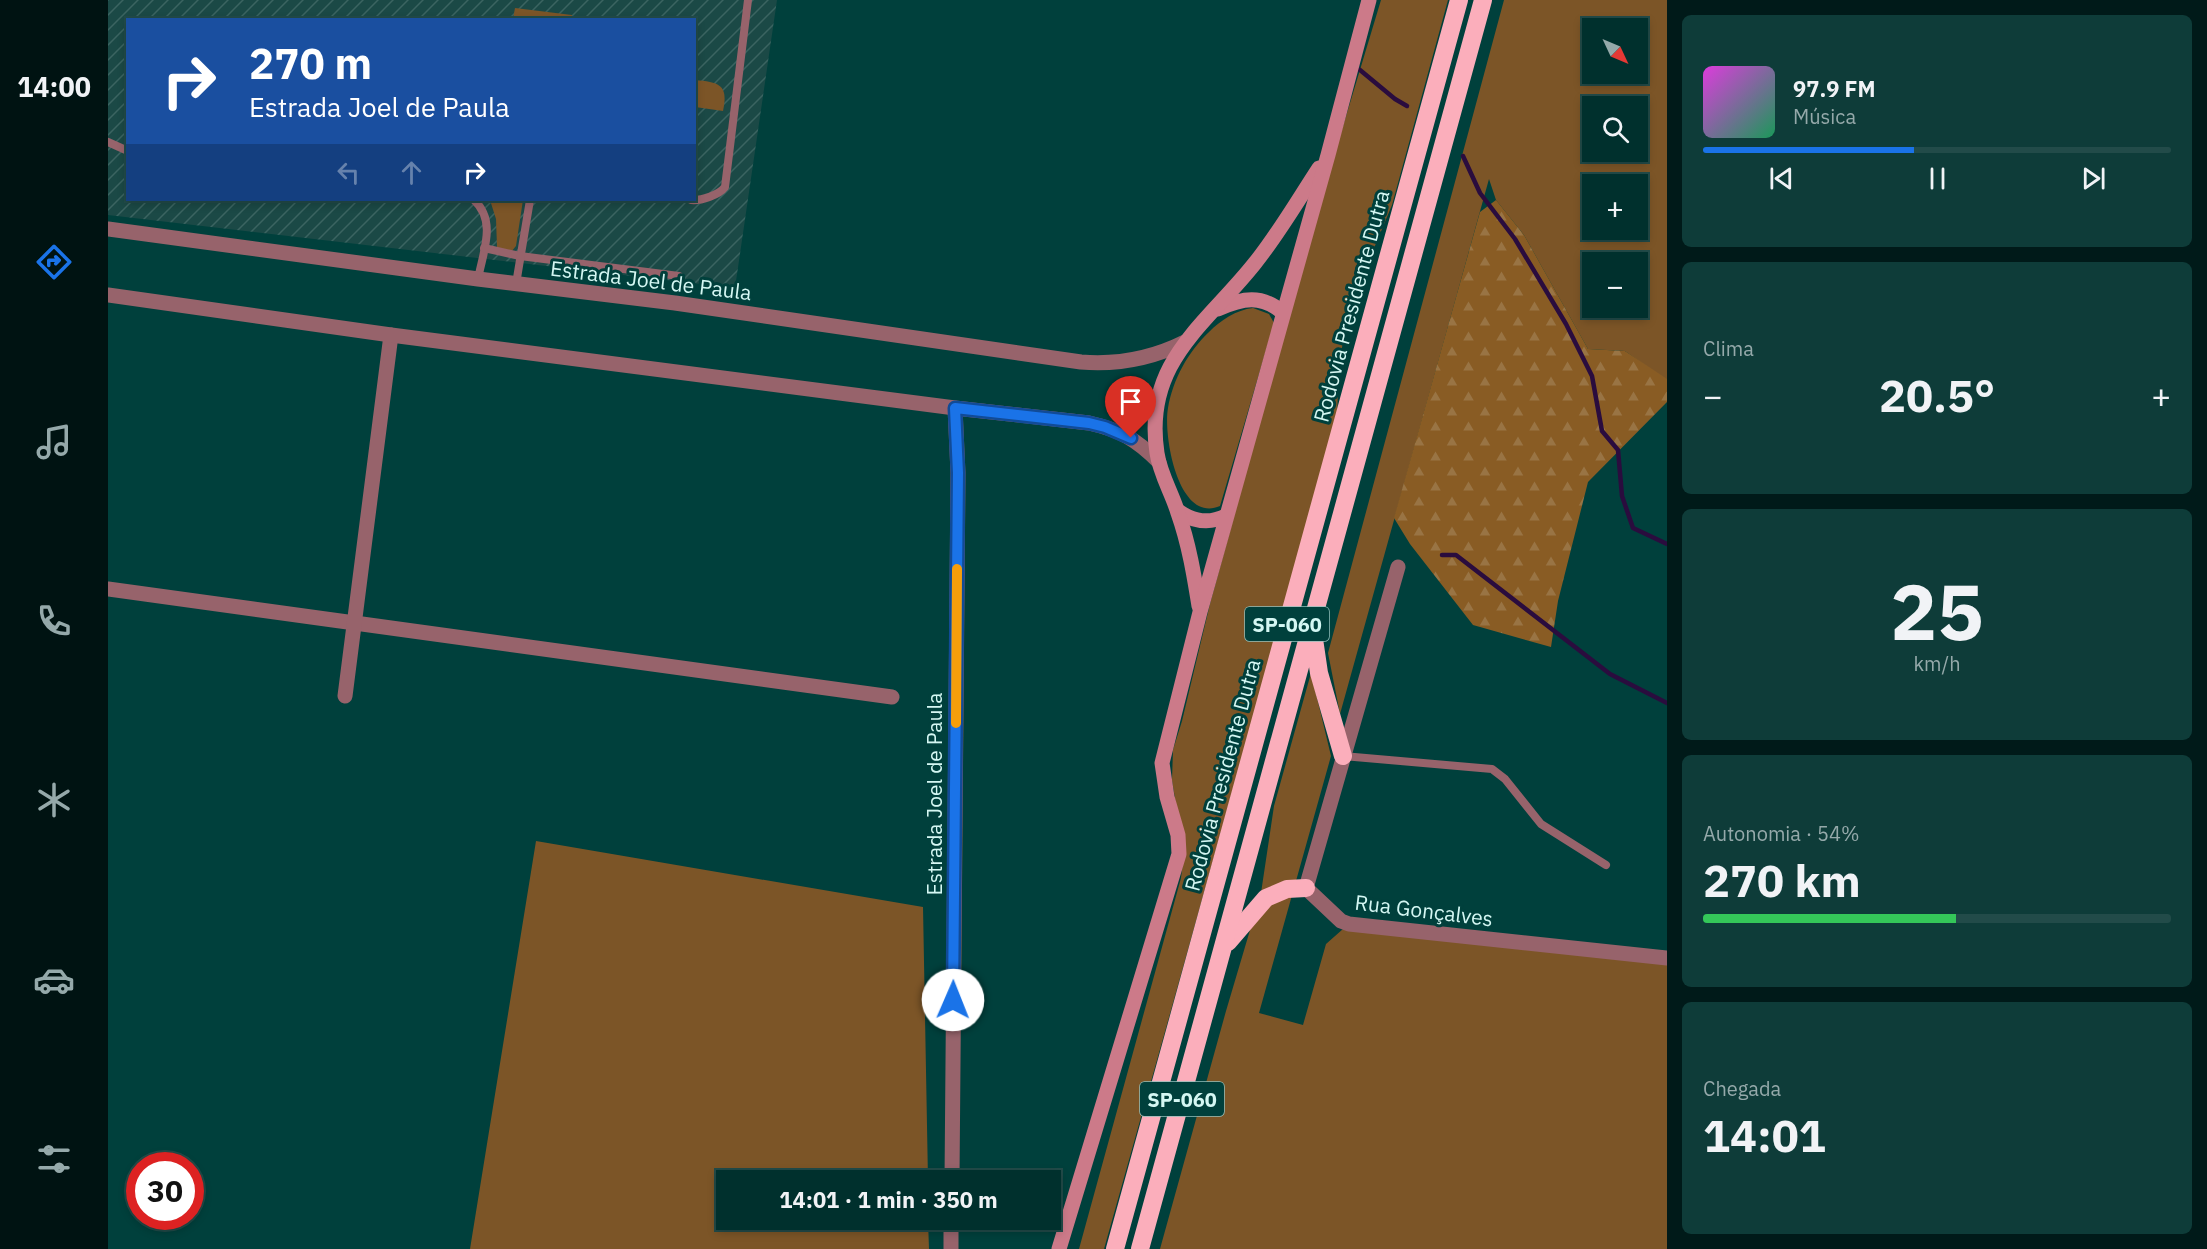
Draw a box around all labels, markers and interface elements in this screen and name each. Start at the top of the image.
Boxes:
north arrow [1582,18,1648,84]
map controls [1582,18,1648,318]
text: 270 m [249,36,372,91]
icon: right [150,42,228,120]
text: 14:00 [17,69,91,104]
text: 97.9 FM [1793,74,1876,103]
text: Estrada Joel de Paula [249,89,510,124]
button: search [1582,96,1648,162]
text: Música [1793,103,1856,130]
icon: left [332,156,365,189]
icon: ahead [395,156,428,189]
icon: right [458,156,491,189]
icon: previous [1765,162,1798,195]
icon: pause [1921,162,1954,195]
icon: next [2077,162,2110,195]
button: + [1582,174,1648,240]
street label: Rodovia Presidente Dutra [1307,187,1395,425]
icon: directions [33,241,75,283]
button: − [1582,252,1648,318]
street label: Estrada Joel de Paula [549,254,753,306]
text: Clima [1703,335,1754,362]
text: 20.5° [1879,366,1995,424]
text: − [1703,374,1723,417]
text: + [2151,374,2171,417]
pin [1105,376,1156,438]
icon: arrive [1114,385,1147,418]
icon: music [33,421,75,463]
text: 25 [1890,560,1984,661]
icon: phone [33,600,75,642]
road number: SP-060 [1245,607,1329,641]
text: km/h [1913,650,1961,677]
street label: Rodovia Presidente Dutra [1178,656,1266,894]
street label: Estrada Joel de Paula [920,693,948,895]
icon: climate [33,779,75,821]
text: Autonomia · 54% [1703,820,1860,847]
text: 270 km [1703,851,1861,909]
street label: Rua Gonçalves [1353,888,1495,932]
icon: car [33,959,75,1001]
position arrow [921,968,985,1032]
text: Chegada [1703,1075,1781,1102]
road number: SP-060 [1140,1082,1224,1116]
text: 14:01 [1703,1106,1826,1164]
icon: filters [33,1138,75,1180]
speed limit sign: 30 [126,1152,204,1230]
text: 14:01 · 1 min · 350 m [779,1185,998,1214]

